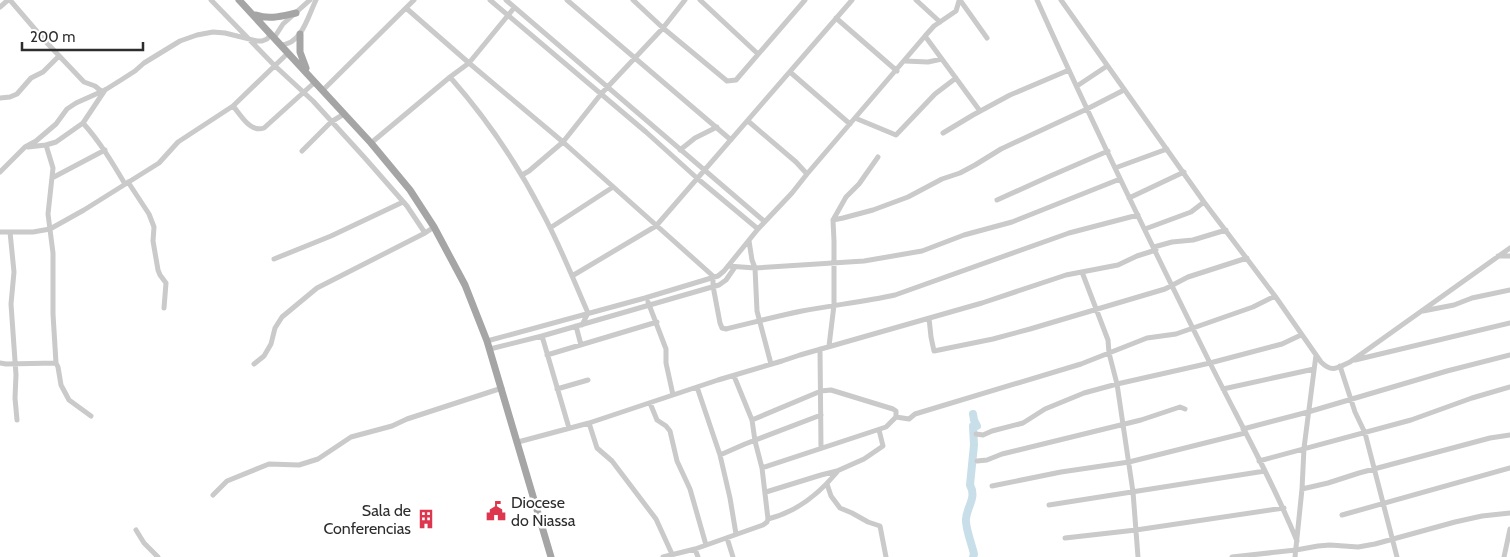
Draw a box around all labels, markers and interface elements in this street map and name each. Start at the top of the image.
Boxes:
scale bar [22,20,144,52]
text: 200 m [30,28,75,46]
place label: Diocese do Niassa [511,493,576,530]
public building icon: Diocese do Niassa [485,500,507,522]
place label: Sala de Conferencias [323,501,411,538]
building icon: Sala de Conferencias [415,508,437,530]

